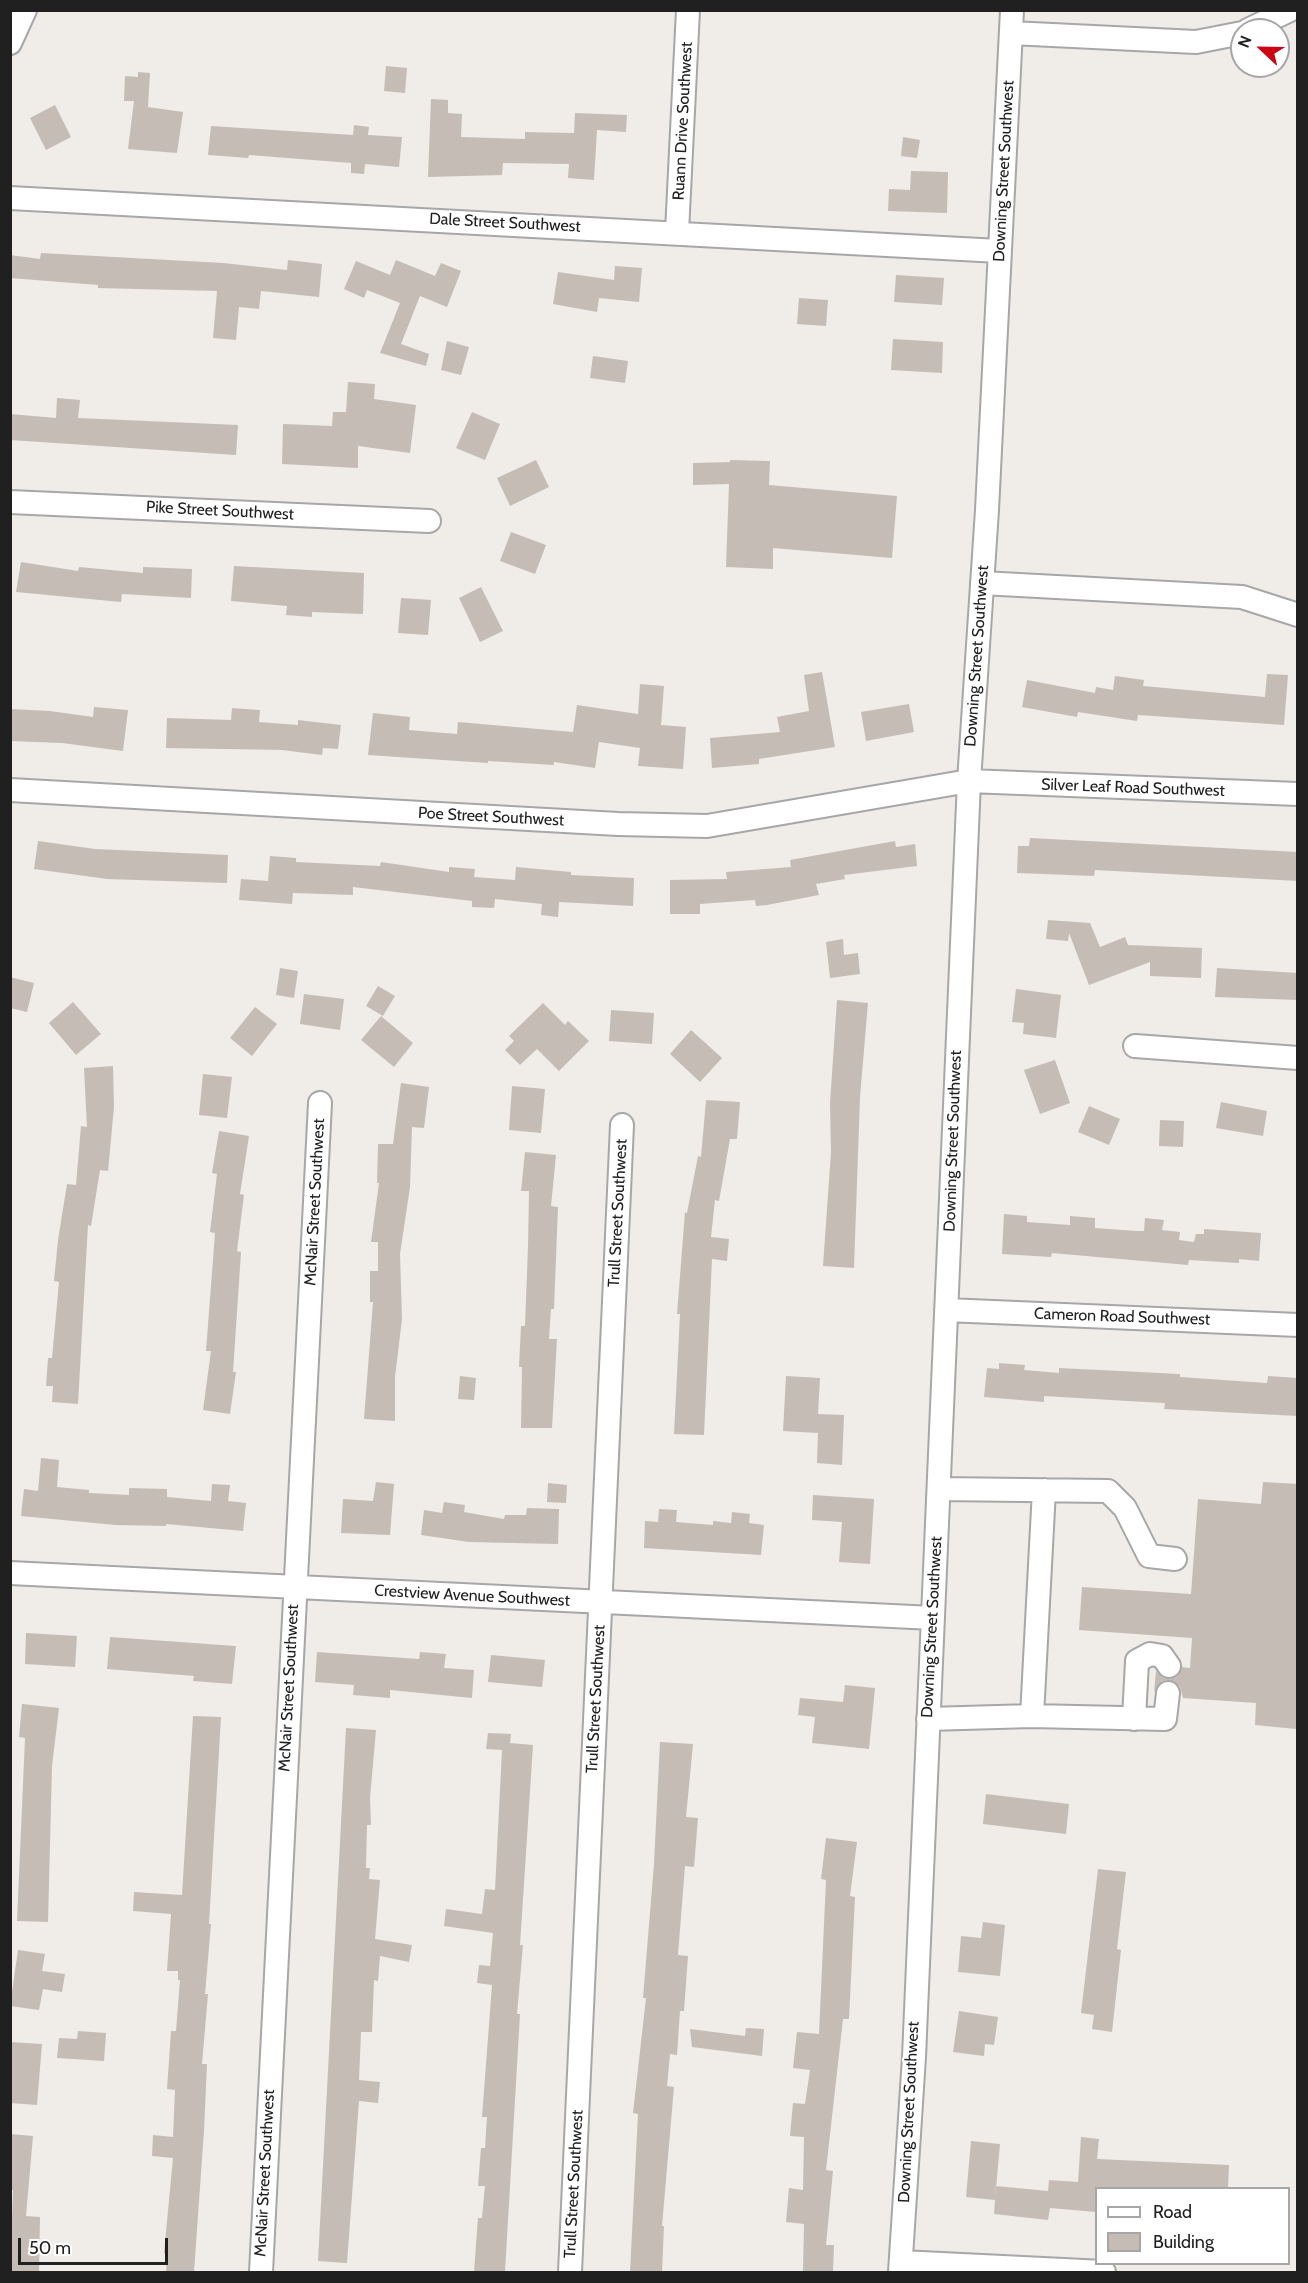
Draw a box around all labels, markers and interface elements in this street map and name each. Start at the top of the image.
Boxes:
north arrow [1230,18,1290,78]
text: N [1234,33,1256,51]
street label: Ruann Drive Southwest [669,41,697,201]
street label: Downing Street Southwest [990,80,1018,262]
street label: Dale Street Southwest [429,209,581,237]
street label: Pike Street Southwest [146,498,294,524]
street label: Downing Street Southwest [961,565,993,747]
street label: Silver Leaf Road Southwest [1041,775,1225,801]
street label: Poe Street Southwest [417,804,565,830]
street label: Downing Street Southwest [940,1050,966,1232]
street label: McNair Street Southwest [301,1118,329,1286]
street label: Trull Street Southwest [605,1138,631,1288]
street label: Cameron Road Southwest [1033,1304,1211,1330]
street label: Downing Street Southwest [918,1536,946,1718]
street label: Crestview Avenue Southwest [374,1581,570,1611]
street label: McNair Street Southwest [275,1604,303,1772]
street label: Trull Street Southwest [583,1624,609,1774]
street label: Downing Street Southwest [895,2021,923,2203]
street label: McNair Street Southwest [251,2089,279,2257]
street label: Trull Street Southwest [561,2109,587,2259]
legend [1095,2187,1290,2265]
text: Road [1153,2201,1192,2223]
scale bar [21,2226,171,2264]
text: Building [1153,2231,1214,2253]
text: 50 m [29,2237,71,2259]

